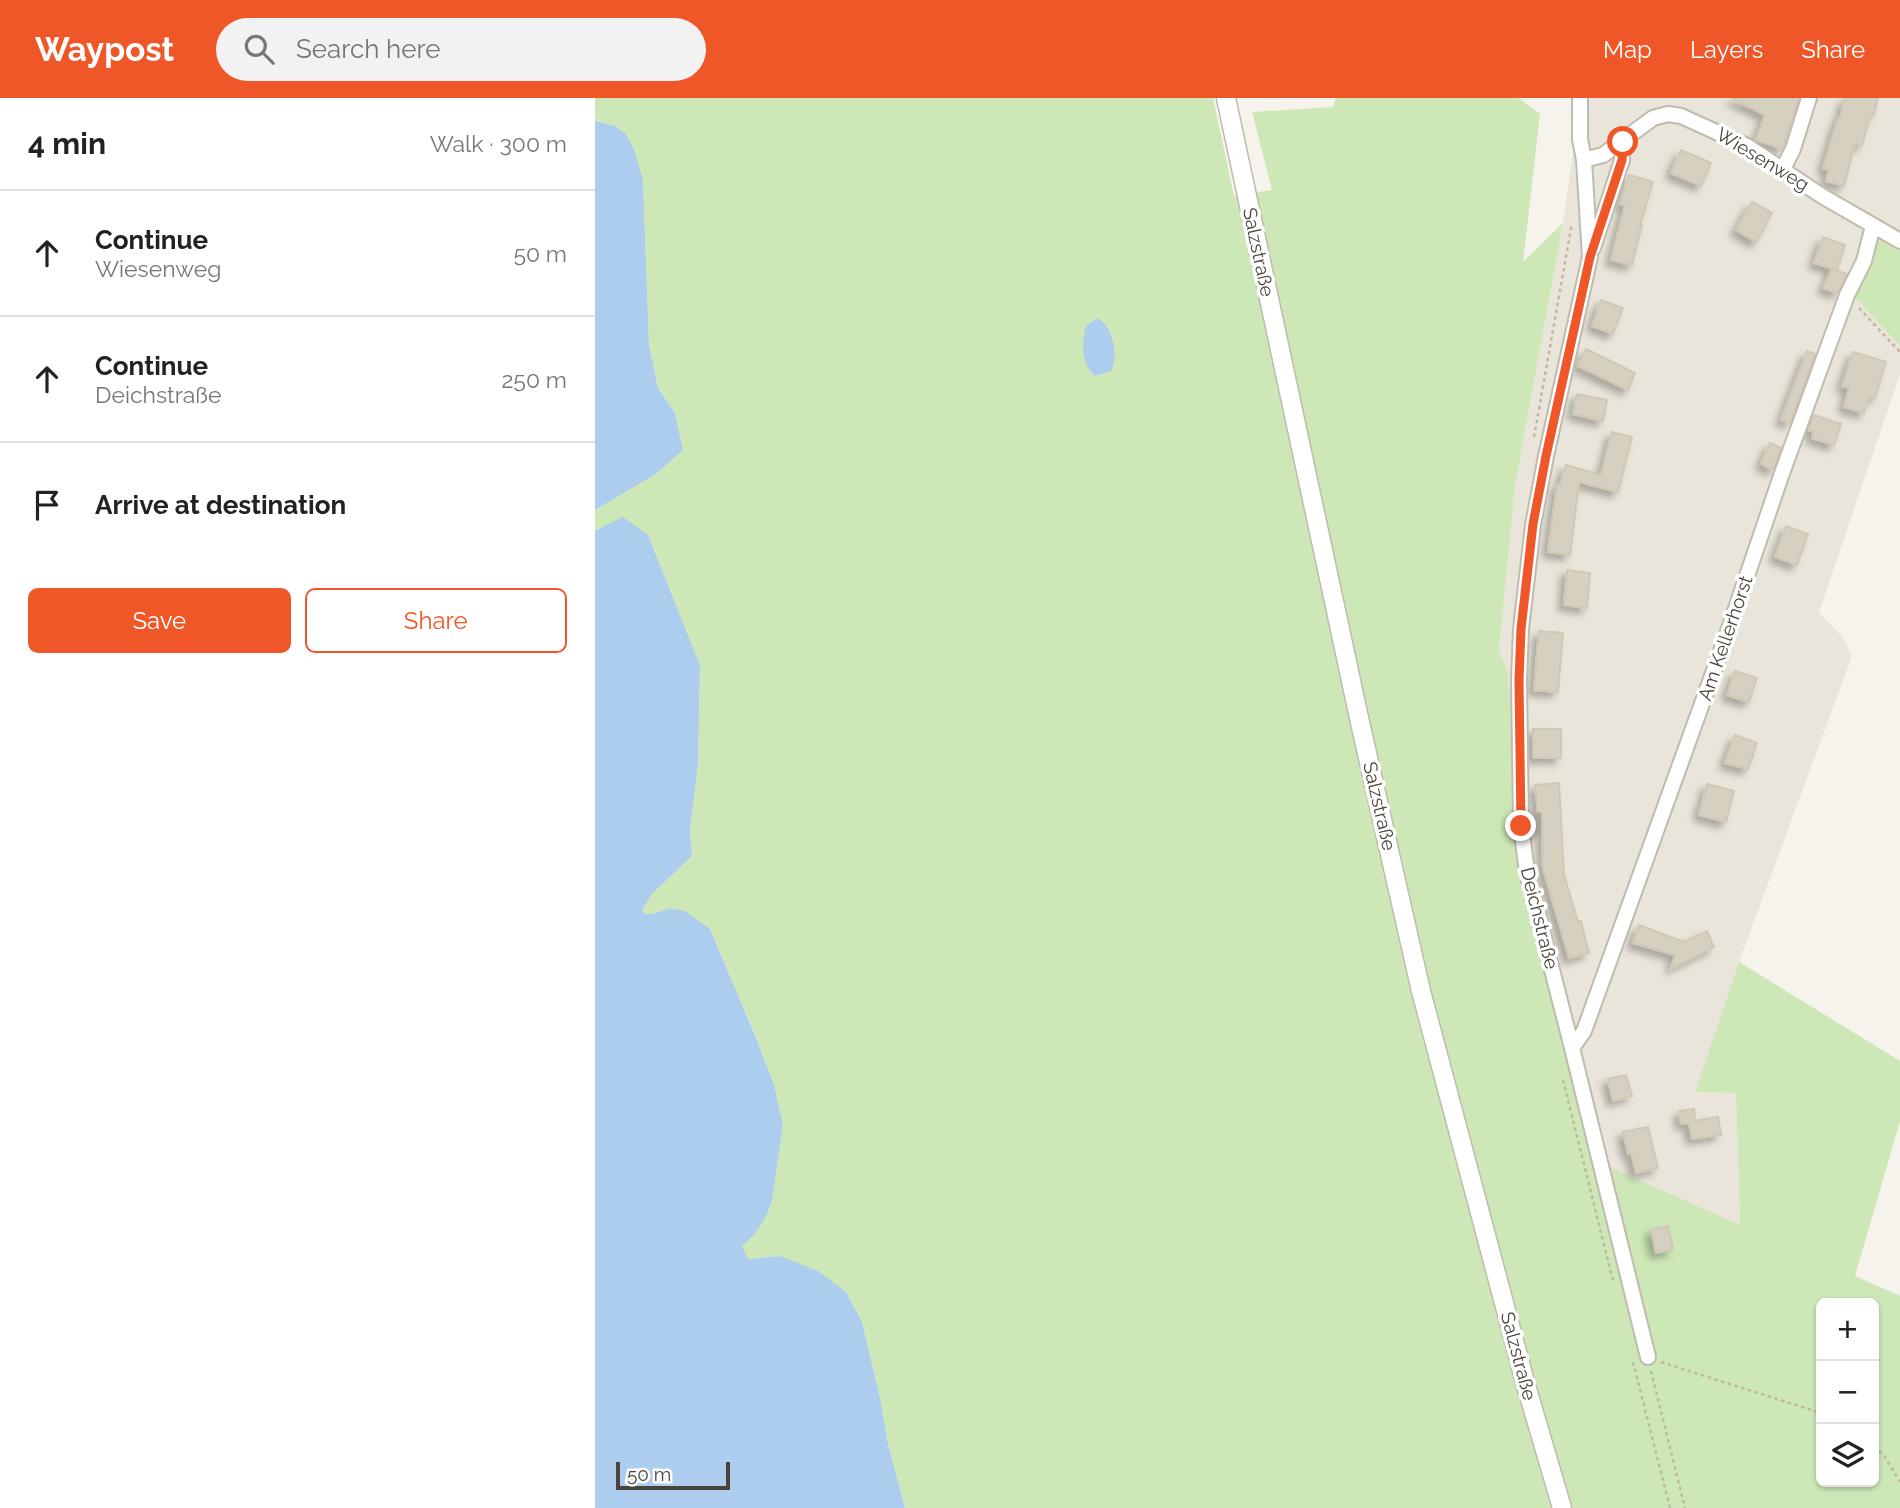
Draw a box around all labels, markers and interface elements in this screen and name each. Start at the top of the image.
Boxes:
search box [216,18,706,81]
text: Waypost [35,30,174,69]
icon: search [240,30,278,68]
text: Search here [296,34,440,64]
text: Map [1603,35,1652,64]
text: Layers [1690,35,1763,64]
text: Share [1801,35,1865,64]
street label: Wiesenweg [1713,123,1813,195]
text: 4 min [28,126,106,161]
route start [1607,126,1638,157]
text: Walk · 300 m [430,130,567,157]
street label: Salzstraße [1239,205,1279,299]
text: Continue [95,225,208,255]
icon: ahead [28,234,66,272]
text: 50 m [513,240,567,267]
text: Wiesenweg [95,255,221,282]
text: Continue [95,351,208,381]
icon: ahead [28,360,66,398]
text: 250 m [501,366,567,393]
text: Deichstraße [95,381,222,408]
icon: arrive [28,486,66,524]
text: Arrive at destination [95,490,346,520]
street label: Am Kellerhorst [1693,572,1757,703]
button: Save [28,588,291,653]
button: Share [305,588,567,653]
street label: Salzstraße [1359,759,1401,853]
route end [1505,810,1536,841]
street label: Deichstraße [1517,865,1563,971]
map controls [1816,1298,1879,1487]
button: + [1816,1298,1879,1361]
street label: Salzstraße [1497,1309,1541,1403]
button: − [1816,1361,1879,1424]
button: layers [1816,1424,1879,1487]
scale bar [616,1459,730,1491]
text: 50 m [627,1463,671,1485]

